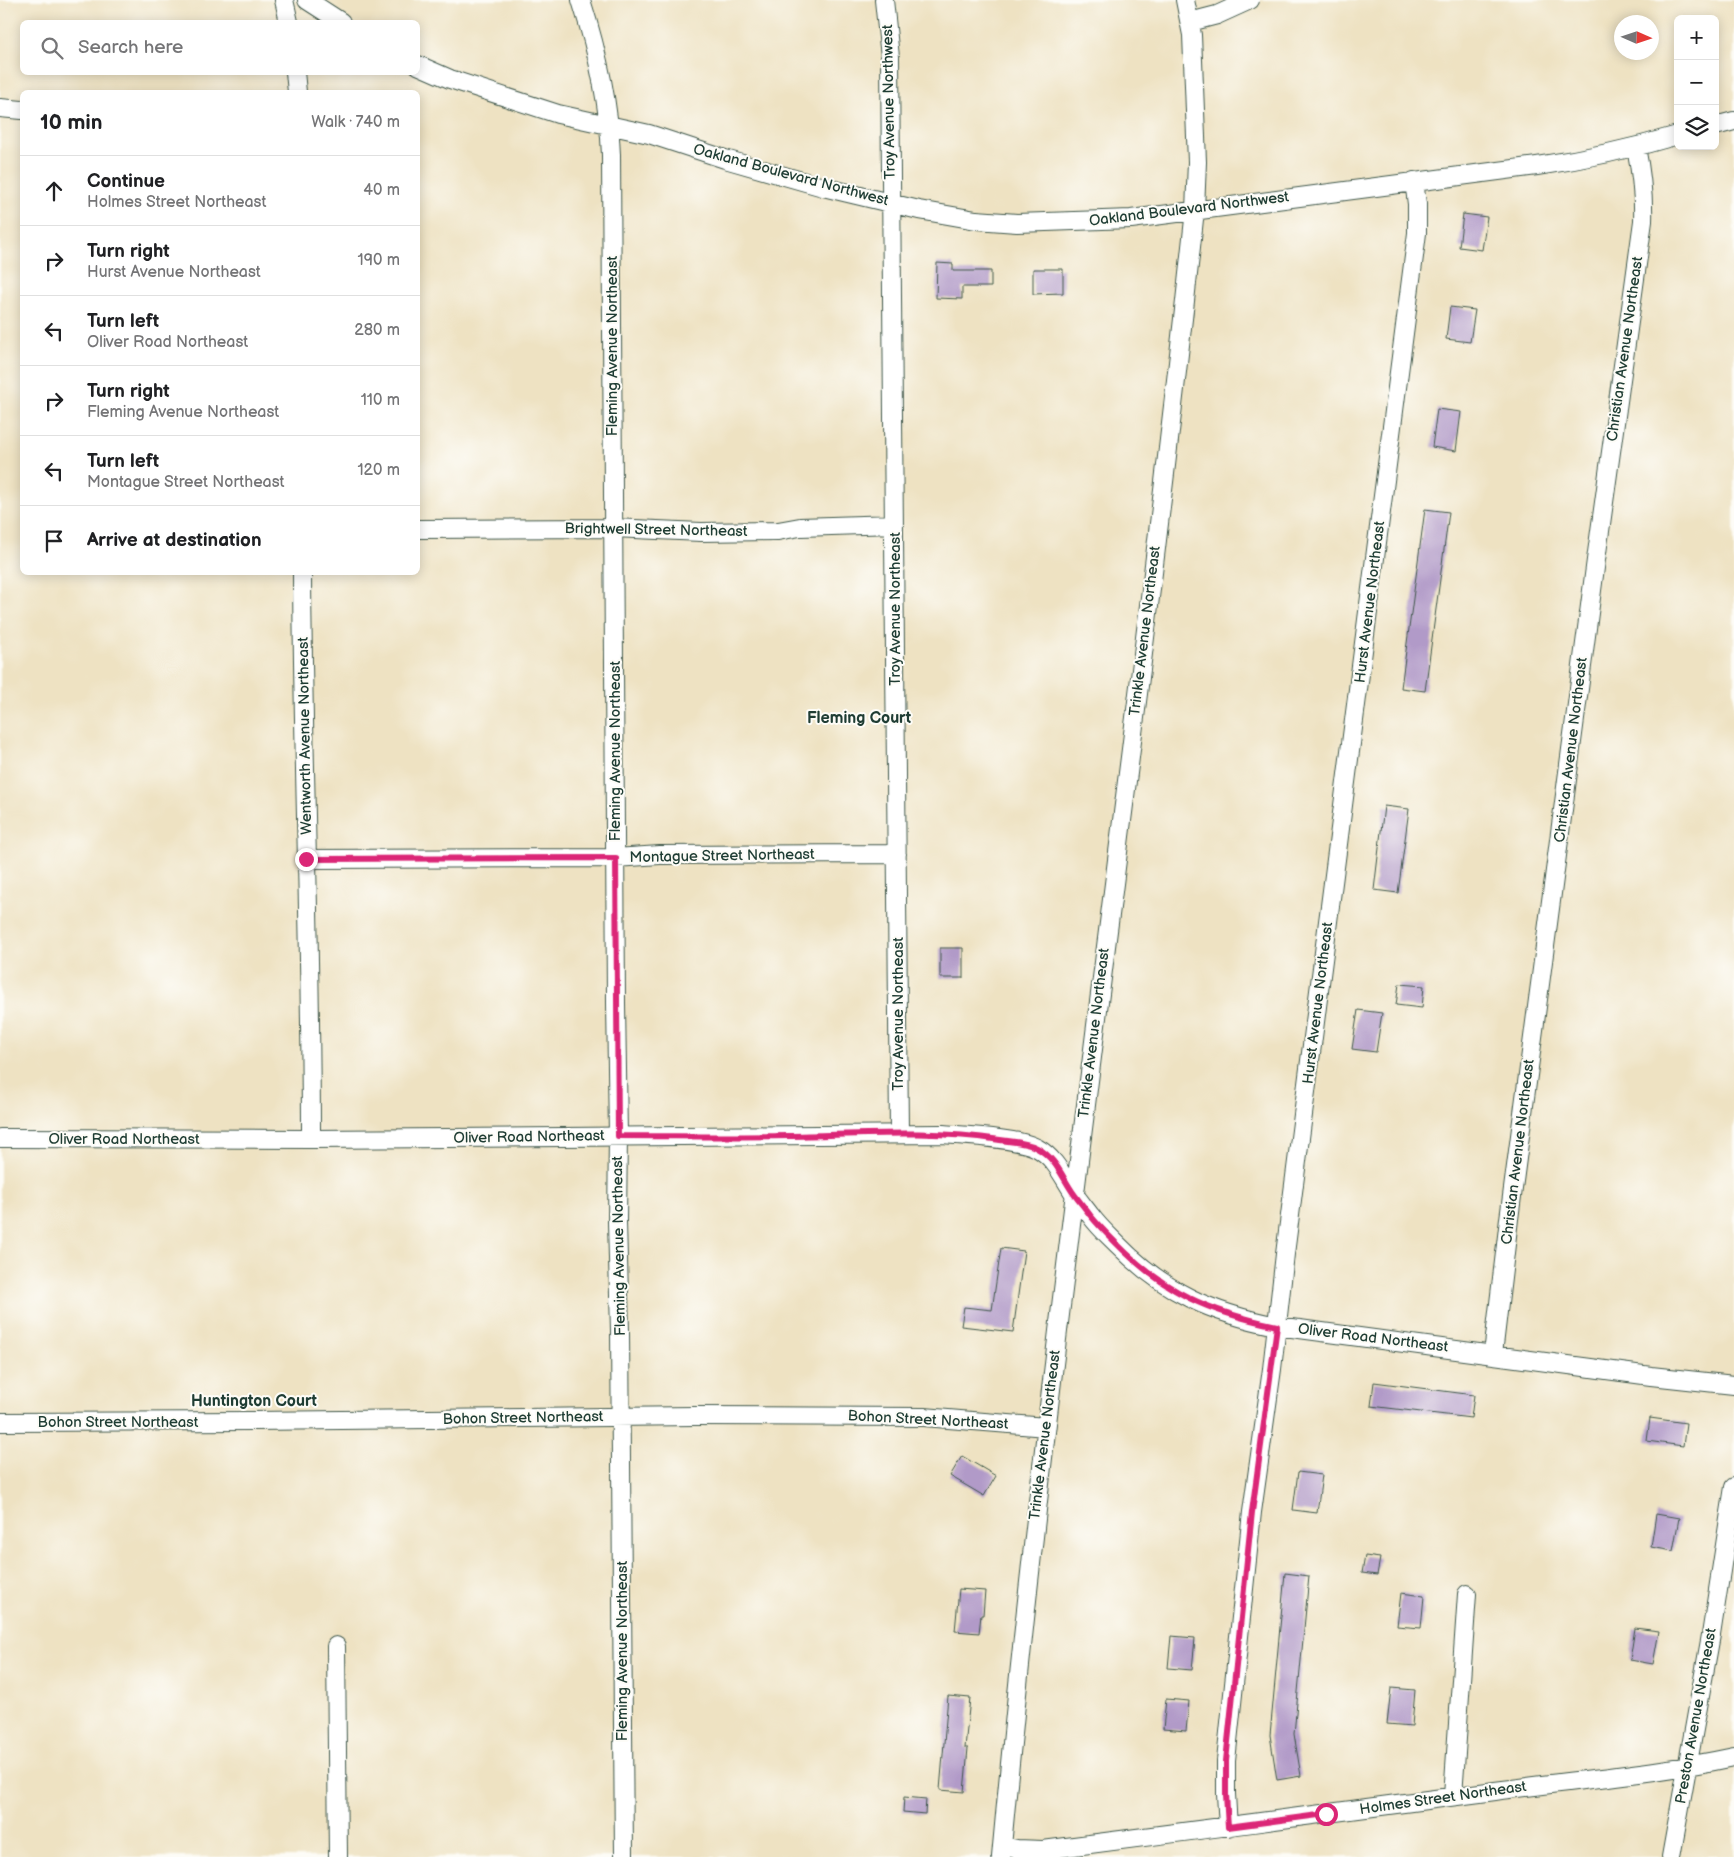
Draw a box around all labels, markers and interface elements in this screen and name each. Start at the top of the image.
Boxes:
north arrow [1614,15,1659,60]
map controls [1674,15,1719,150]
button: + [1674,15,1719,60]
search box [20,20,420,75]
street label: Troy Avenue Northwest [878,24,900,180]
icon: search [38,34,66,62]
text: Search here [78,36,183,59]
button: − [1674,60,1719,105]
button: layers [1674,105,1719,150]
text: 10 min [40,110,102,135]
text: Walk · 740 m [311,113,400,132]
street label: Oakland Boulevard Northwest [691,140,891,210]
text: Continue [87,170,165,193]
icon: ahead [40,177,68,205]
text: 40 m [363,181,400,200]
street label: Oakland Boulevard Northwest [1088,187,1290,231]
text: Holmes Street Northeast [87,193,266,212]
text: Turn right [87,240,170,263]
icon: right [40,247,68,275]
text: 190 m [358,251,400,270]
street label: Fleming Avenue Northeast [603,255,622,436]
street label: Christian Avenue Northeast [1603,255,1647,443]
text: Hurst Avenue Northeast [87,263,261,282]
text: Turn left [87,310,159,333]
icon: left [40,317,68,345]
text: 280 m [354,321,400,340]
text: Oliver Road Northeast [87,333,248,352]
text: Turn right [87,380,170,403]
icon: right [40,387,68,415]
text: 110 m [361,391,400,410]
text: Fleming Avenue Northeast [87,403,279,422]
text: Turn left [87,450,159,473]
icon: left [40,457,68,485]
text: 120 m [357,461,400,480]
text: Montague Street Northeast [87,473,285,492]
street label: Brightwell Street Northeast [564,519,748,541]
street label: Hurst Avenue Northeast [1351,520,1389,684]
icon: arrive [40,527,68,555]
text: Arrive at destination [87,529,262,552]
street label: Troy Avenue Northeast [886,532,905,686]
street label: Trinkle Avenue Northeast [1125,544,1165,717]
street label: Wentworth Avenue Northeast [294,637,316,835]
street label: Christian Avenue Northeast [1550,656,1592,844]
street label: Fleming Avenue Northeast [606,660,625,841]
district label: Fleming Court [807,709,912,728]
street label: Montague Street Northeast [629,845,815,867]
route end [295,848,318,871]
street label: Hurst Avenue Northeast [1299,921,1337,1085]
street label: Troy Avenue Northeast [889,937,908,1091]
street label: Trinkle Avenue Northeast [1074,946,1114,1119]
street label: Christian Avenue Northeast [1497,1058,1539,1246]
street label: Oliver Road Northeast [453,1126,605,1148]
street label: Oliver Road Northeast [48,1130,200,1149]
street label: Fleming Avenue Northeast [608,1155,630,1336]
street label: Oliver Road Northeast [1297,1319,1450,1357]
street label: Trinkle Avenue Northeast [1025,1348,1065,1521]
district label: Huntington Court [191,1392,318,1411]
street label: Bohon Street Northeast [847,1406,1009,1434]
street label: Bohon Street Northeast [442,1407,604,1429]
street label: Bohon Street Northeast [38,1413,199,1432]
street label: Fleming Avenue Northeast [613,1560,632,1741]
street label: Preston Avenue Northeast [1671,1626,1721,1805]
street label: Holmes Street Northeast [1358,1777,1528,1819]
route start [1315,1803,1338,1826]

